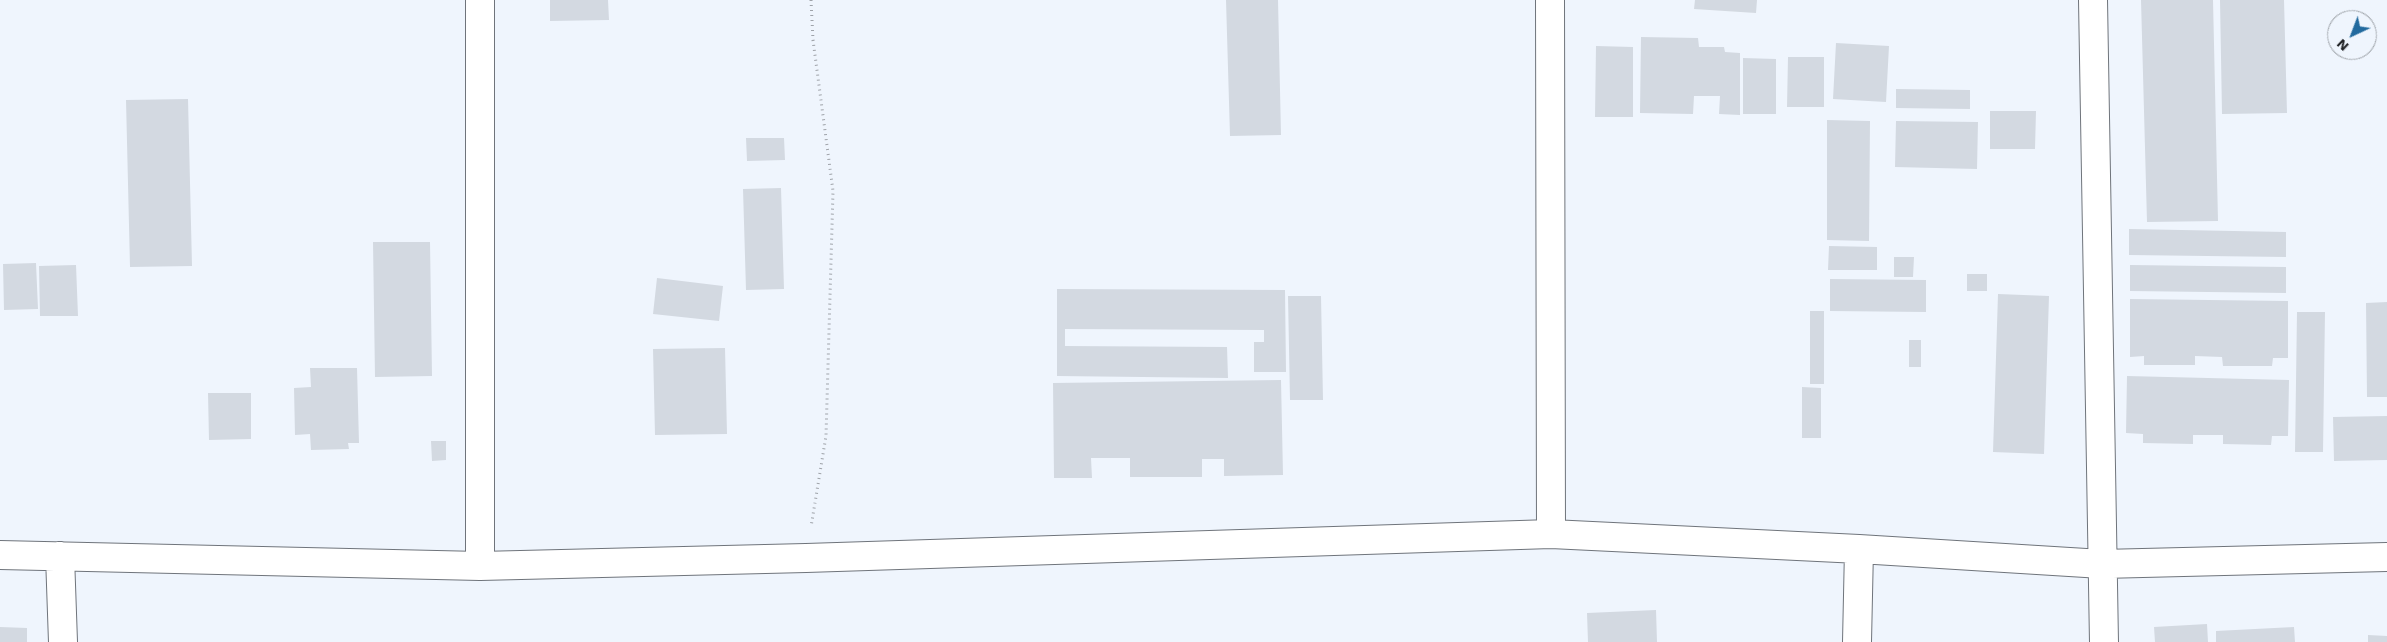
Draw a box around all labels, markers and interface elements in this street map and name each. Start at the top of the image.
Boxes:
north arrow [2327,10,2377,60]
text: N [2333,36,2352,55]

